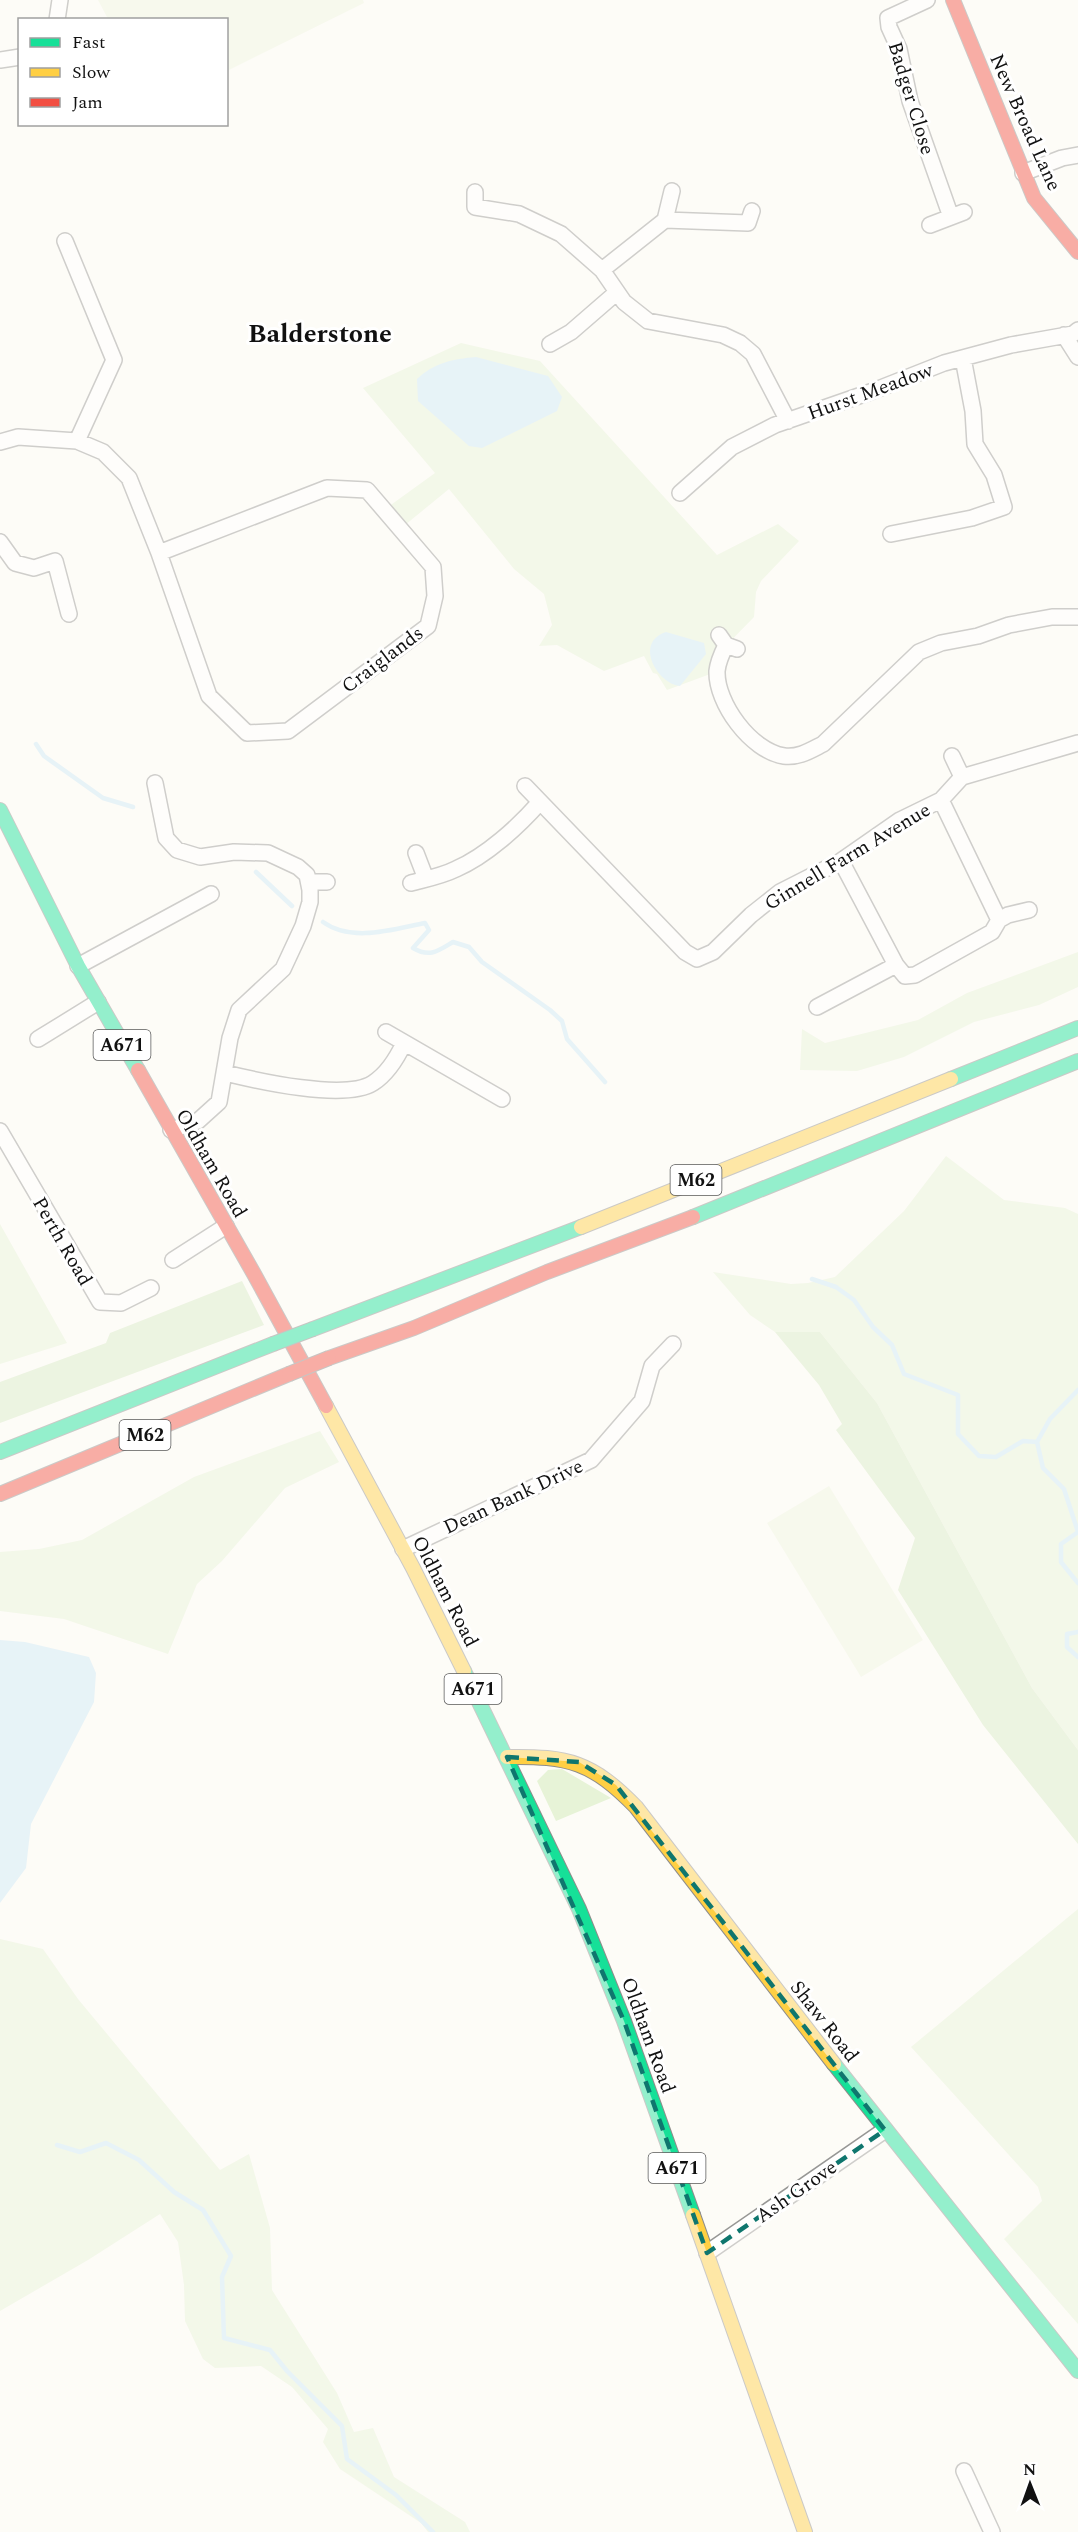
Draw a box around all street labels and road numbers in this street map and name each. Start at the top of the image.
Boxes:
street label: Badger Close [880,38,942,159]
street label: New Broad Lane [981,49,1069,196]
street label: Hurst Meadow [803,355,938,429]
street label: Craiglands [335,619,430,701]
street label: Ginnell Farm Avenue [759,795,936,918]
road number: A671 [94,1030,150,1060]
street label: Oldham Road [168,1103,255,1224]
road number: M62 [670,1165,722,1195]
street label: Perth Road [24,1191,100,1292]
road number: M62 [120,1420,170,1450]
street label: Dean Bank Drive [438,1451,588,1542]
street label: Oldham Road [404,1530,486,1653]
road number: A671 [444,1674,502,1704]
street label: Oldham Road [613,1973,683,2098]
street label: Shaw Road [783,1974,866,2069]
road number: A671 [648,2153,706,2183]
street label: Ash Grove [750,2153,843,2231]

